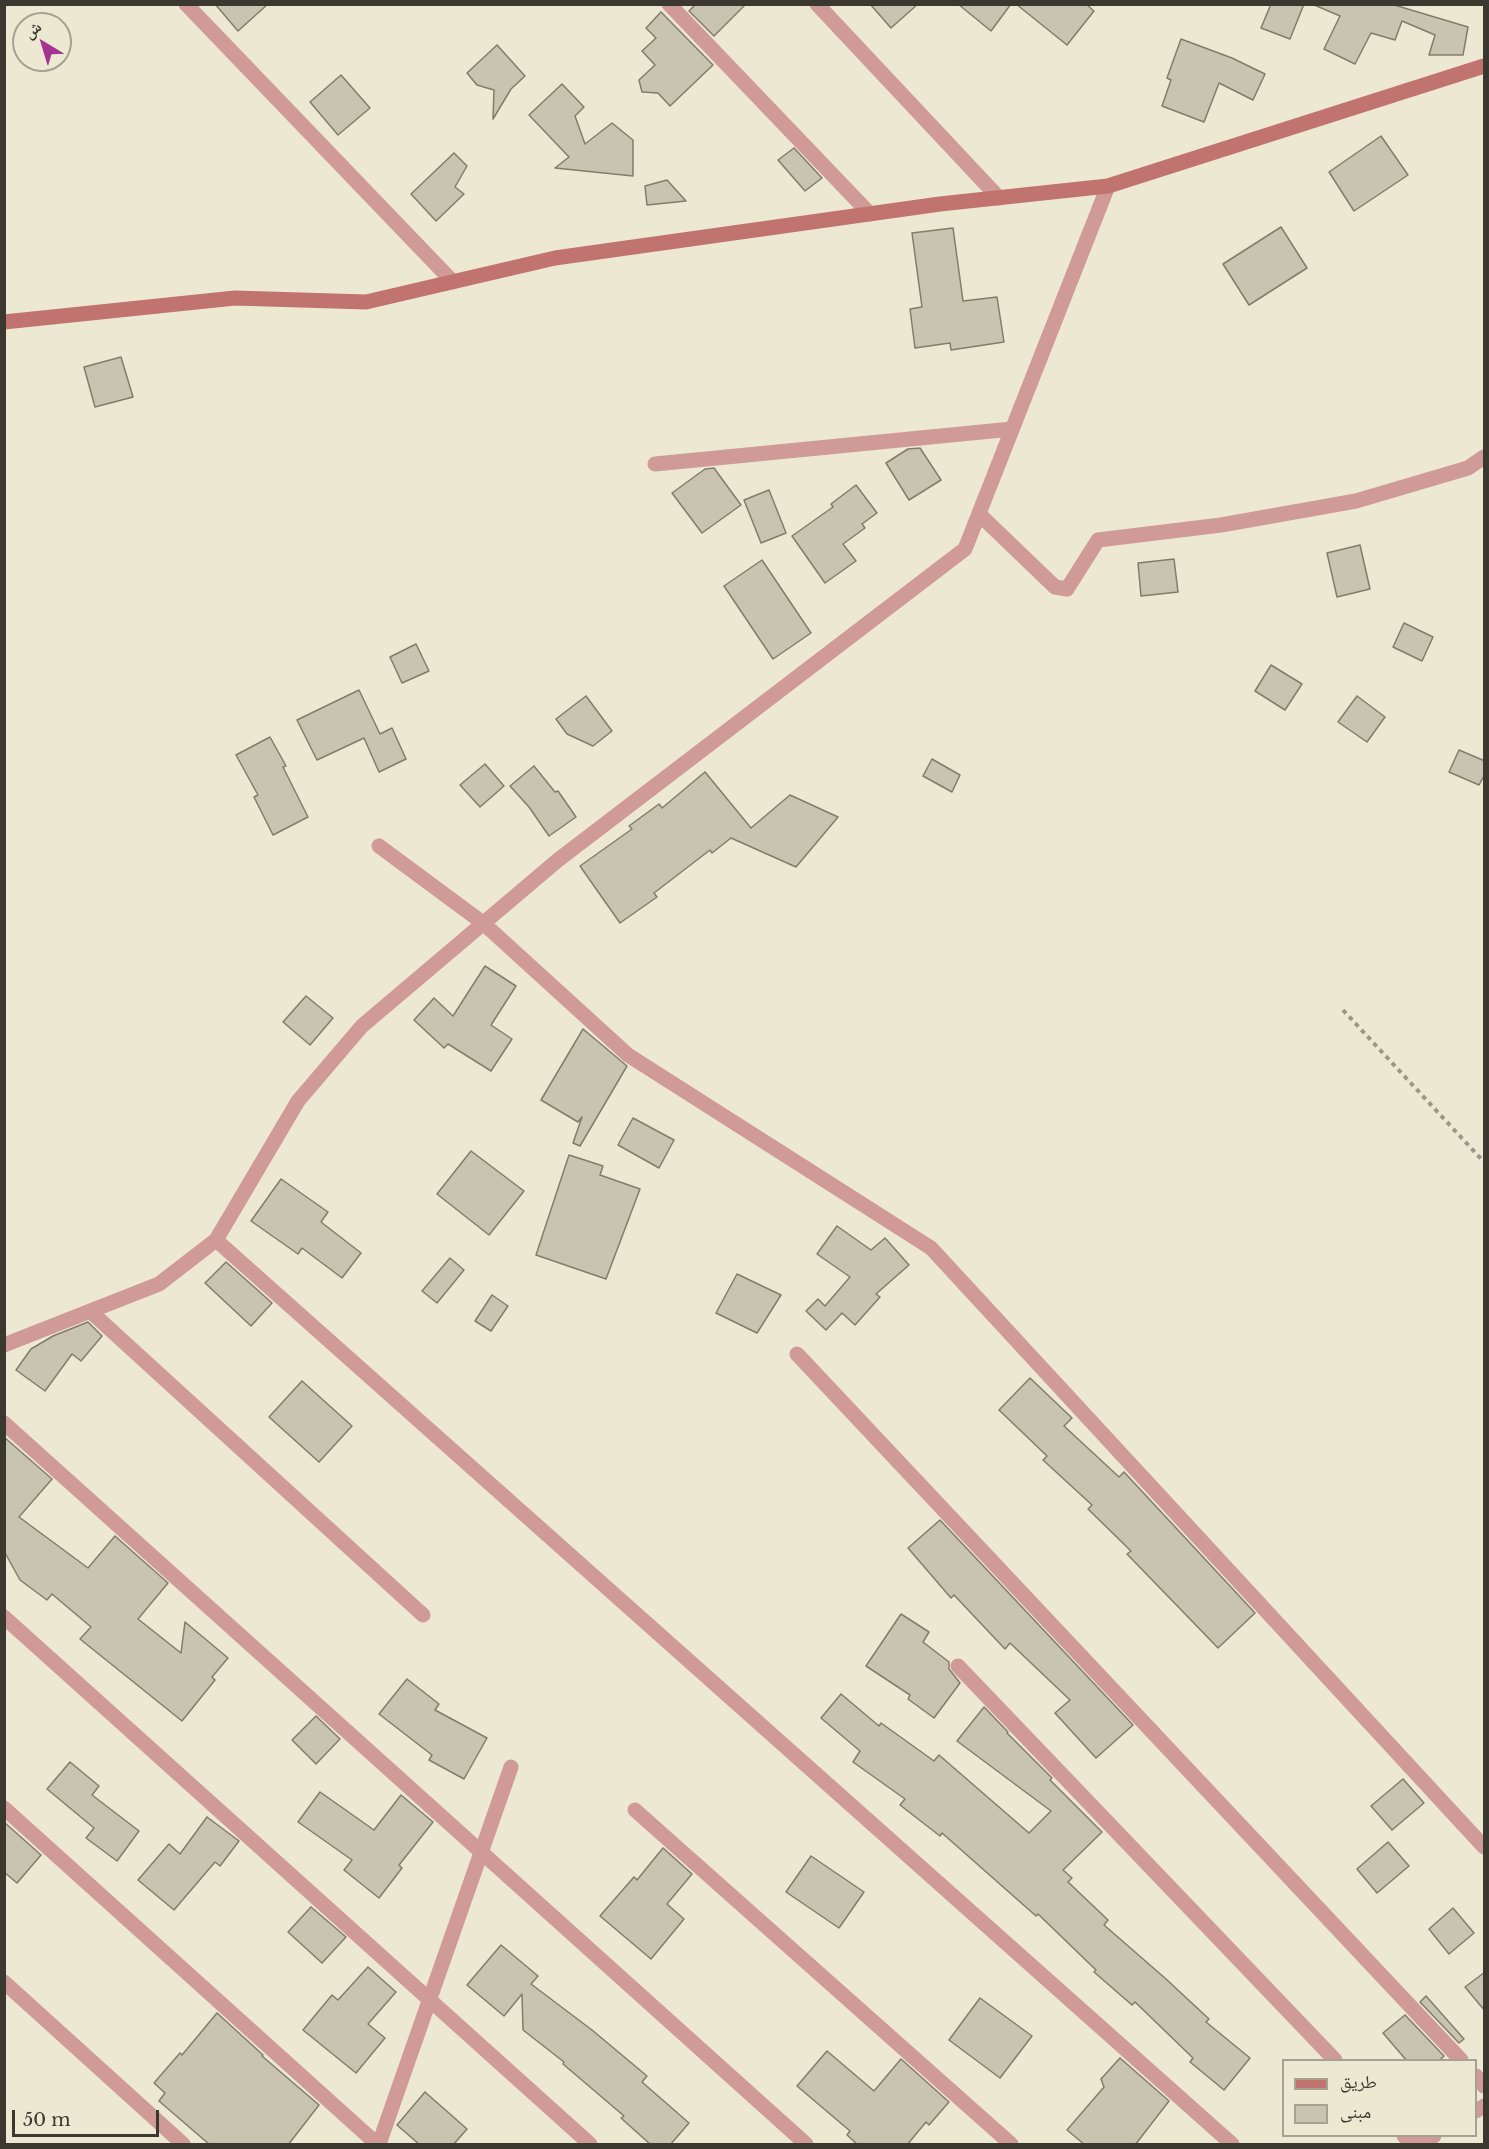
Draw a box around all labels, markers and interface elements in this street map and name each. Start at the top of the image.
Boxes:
north arrow [12,12,72,72]
text: ش [19,16,45,43]
legend [1282,2059,1477,2137]
text: طريق [1340,2071,1377,2093]
scale bar [15,2098,162,2136]
text: مبنى [1340,2101,1371,2123]
text: 50 m [23,2109,71,2131]

